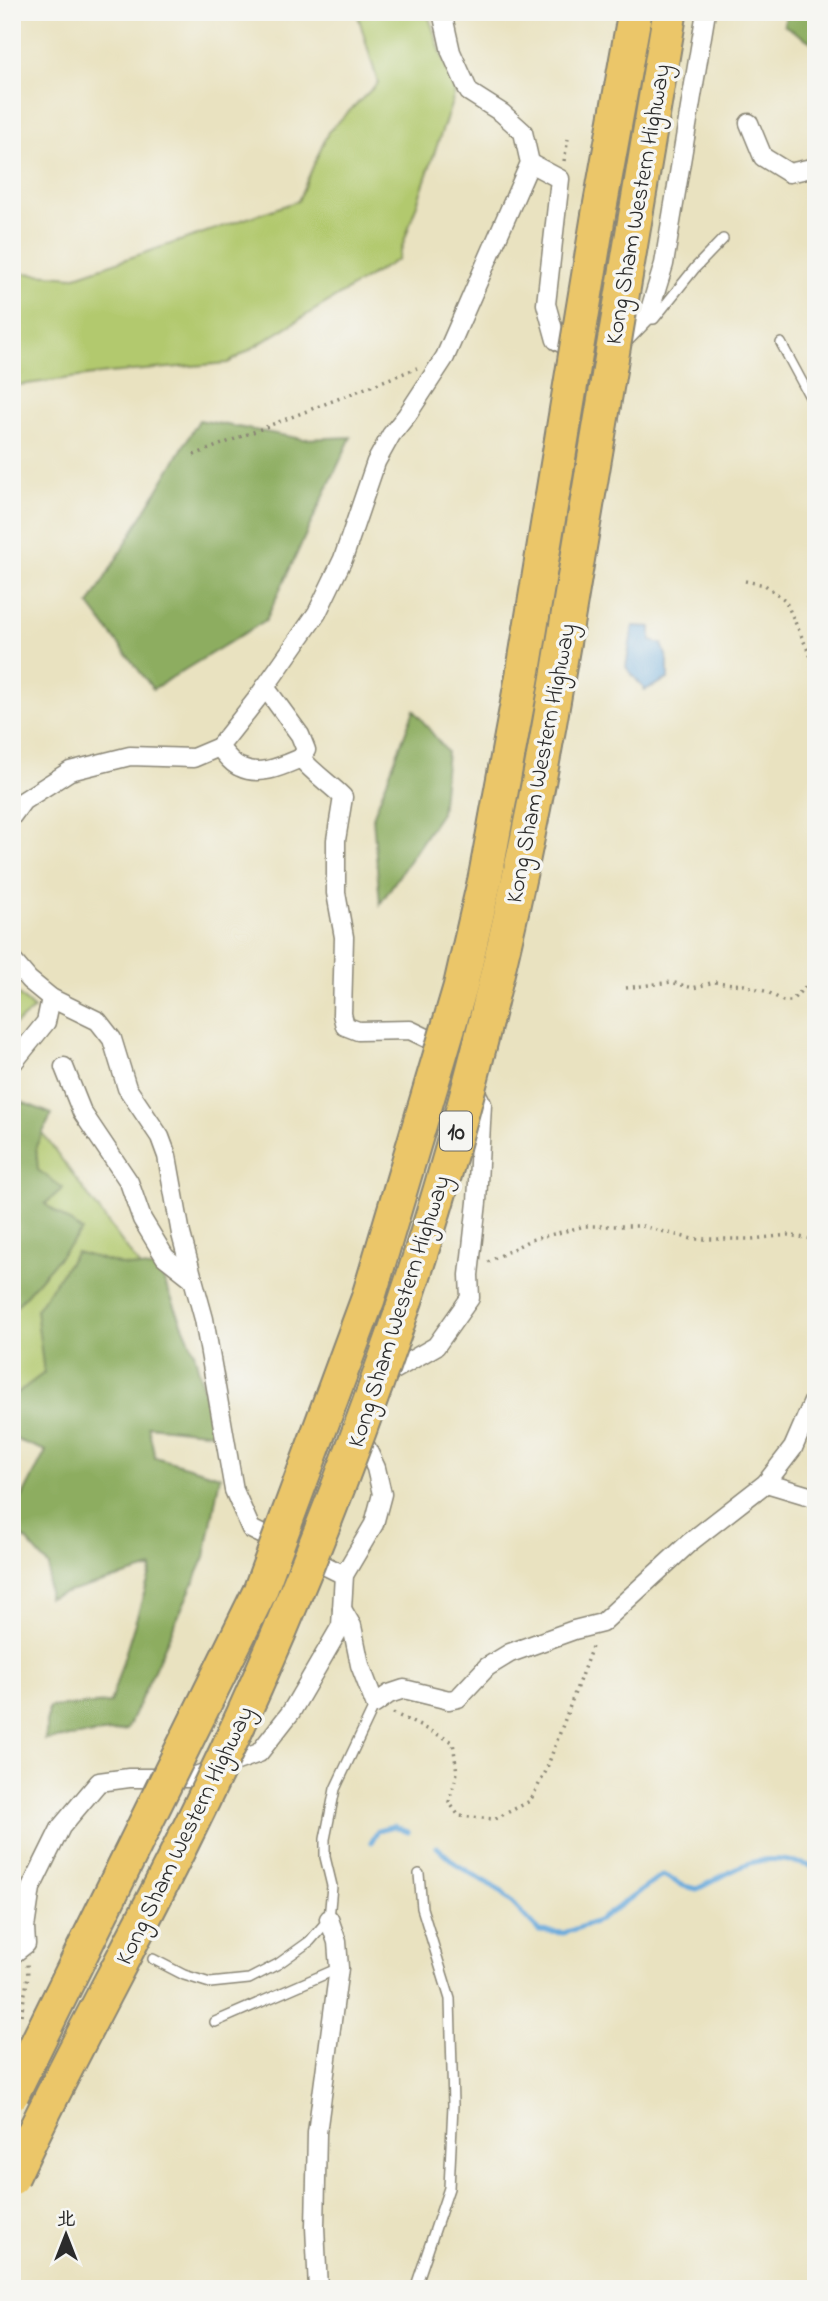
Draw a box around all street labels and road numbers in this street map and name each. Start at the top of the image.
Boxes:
street label: Kong Sham Western Highway [598,61,682,348]
street label: Kong Sham Western Highway [498,621,588,907]
road number: 10 [440,1112,472,1150]
street label: Kong Sham Western Highway [340,1171,462,1453]
street label: Kong Sham Western Highway [108,1701,265,1972]

